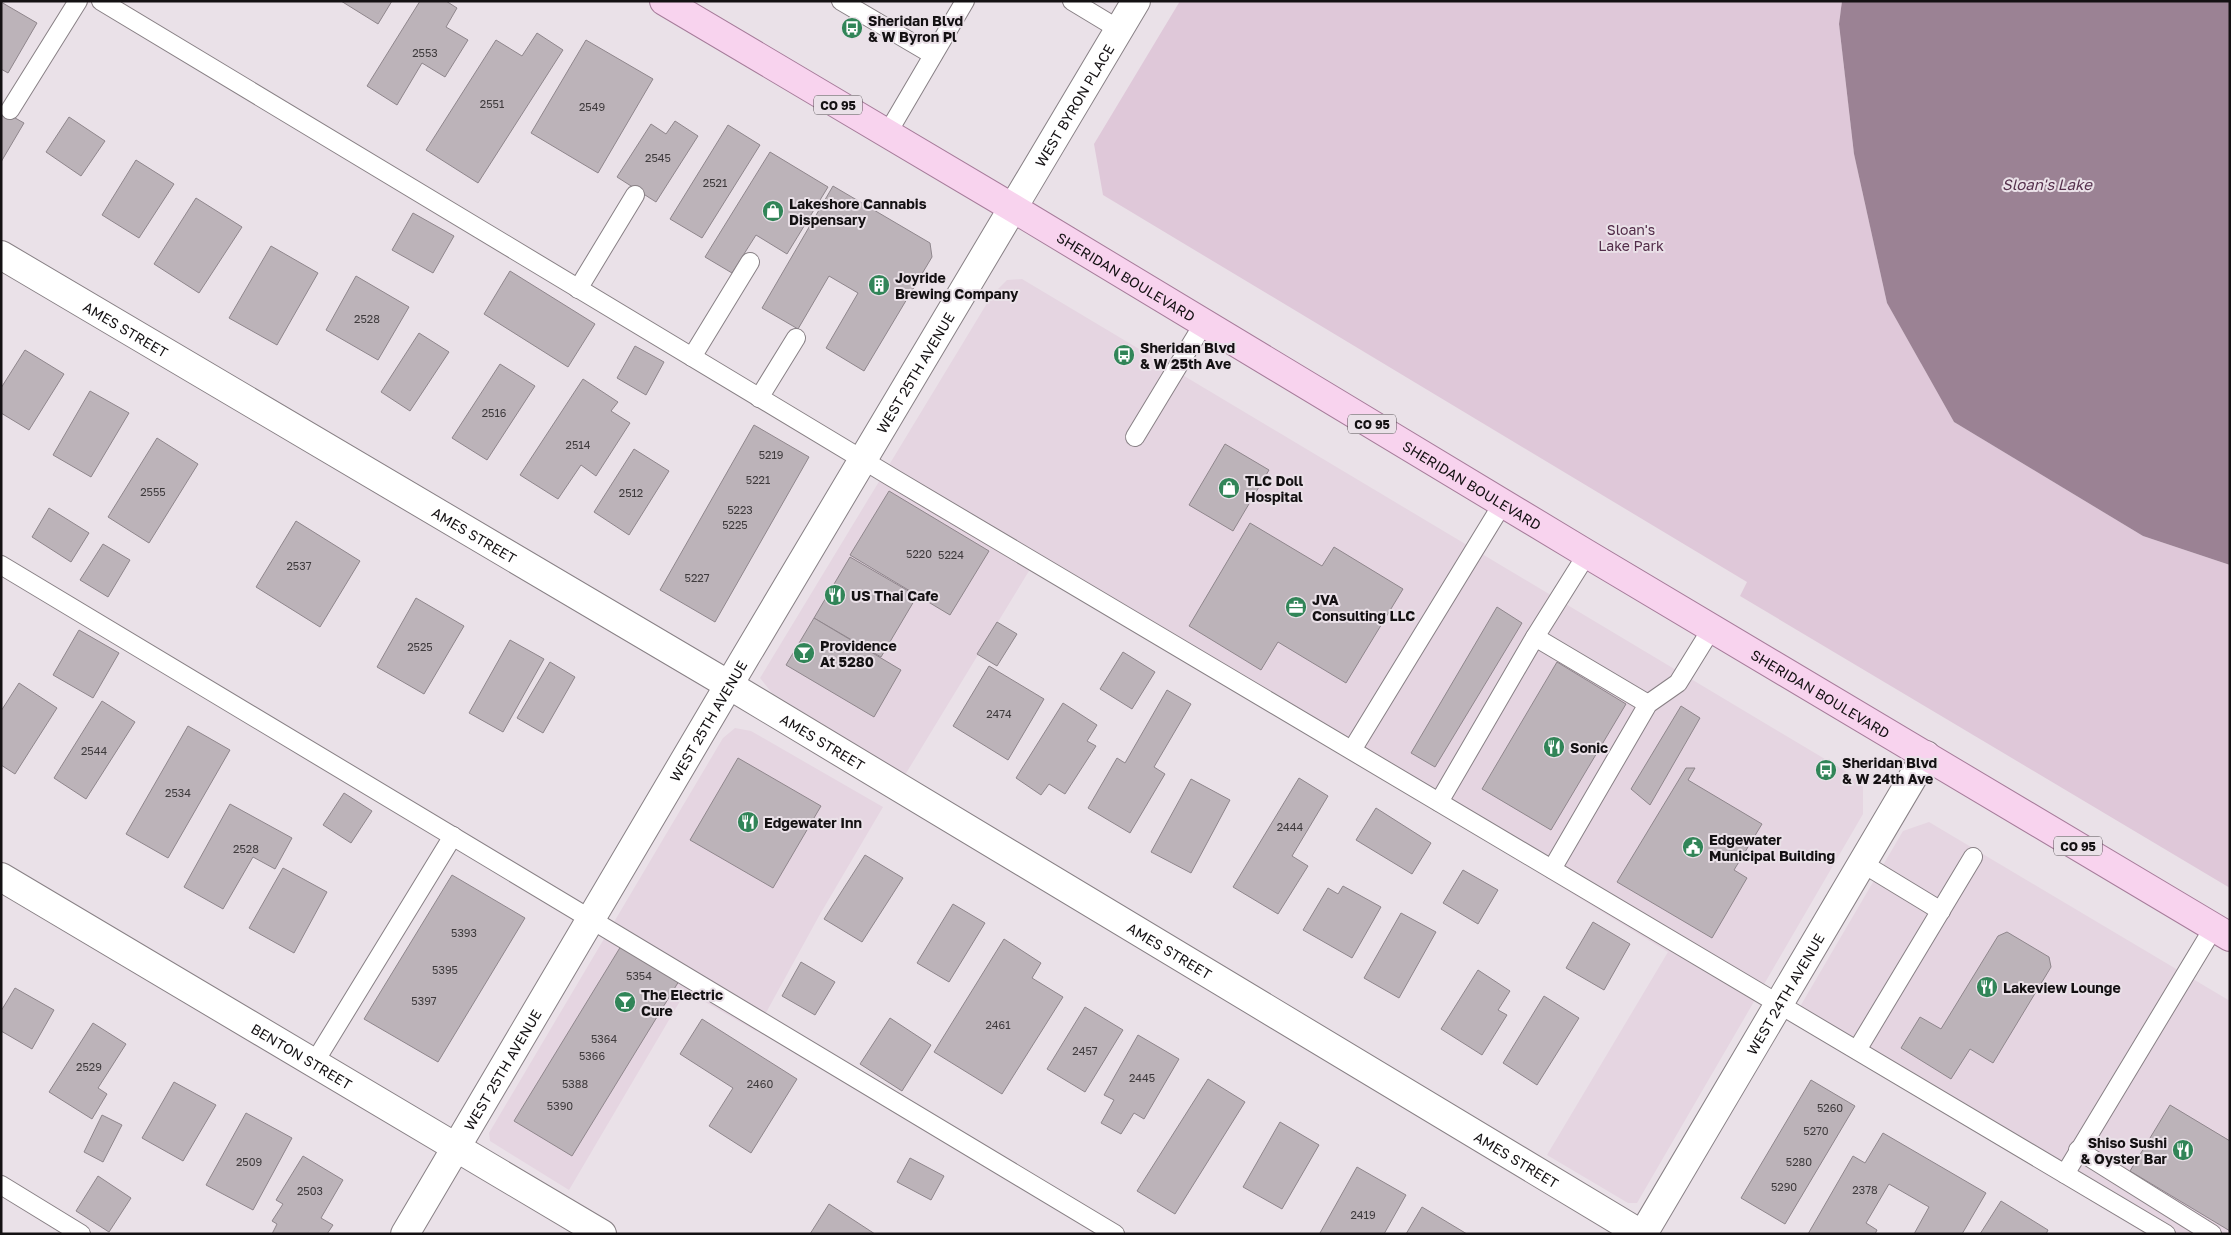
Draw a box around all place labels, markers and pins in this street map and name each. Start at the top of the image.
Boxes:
place label: Sheridan Blvd & W Byron Pl [868,12,963,45]
bus stop icon: Sheridan Blvd & W Byron Pl [840,16,864,40]
place label: Lakeshore Cannabis Dispensary [789,195,927,228]
shop icon: Lakeshore Cannabis Dispensary [761,199,785,223]
place label: Joyride Brewing Company [895,269,1019,302]
building icon: Joyride Brewing Company [867,273,891,297]
place label: Sheridan Blvd & W 25th Ave [1140,339,1235,372]
bus stop icon: Sheridan Blvd & W 25th Ave [1112,343,1136,367]
place label: TLC Doll Hospital [1245,472,1303,505]
shop icon: TLC Doll Hospital [1217,476,1241,500]
restaurant icon: US Thai Cafe [823,583,847,607]
place label: US Thai Cafe [851,587,939,604]
place label: JVA Consulting LLC [1312,591,1415,624]
office icon: JVA Consulting LLC [1284,595,1308,619]
place label: Providence At 5280 [820,637,897,670]
bar icon: Providence At 5280 [792,641,816,665]
restaurant icon: Sonic [1542,735,1566,759]
place label: Sonic [1570,739,1608,756]
place label: Sheridan Blvd & W 24th Ave [1842,754,1937,787]
bus stop icon: Sheridan Blvd & W 24th Ave [1814,758,1838,782]
restaurant icon: Edgewater Inn [736,810,760,834]
place label: Edgewater Inn [764,814,862,831]
place label: Edgewater Municipal Building [1709,831,1835,864]
public building icon: Edgewater Municipal Building [1681,835,1705,859]
restaurant icon: Lakeview Lounge [1975,975,1999,999]
place label: Lakeview Lounge [2003,979,2121,996]
place label: The Electric Cure [641,986,723,1019]
bar icon: The Electric Cure [613,990,637,1014]
place label: Shiso Sushi & Oyster Bar [2080,1134,2168,1167]
restaurant icon: Shiso Sushi & Oyster Bar [2171,1138,2195,1162]

